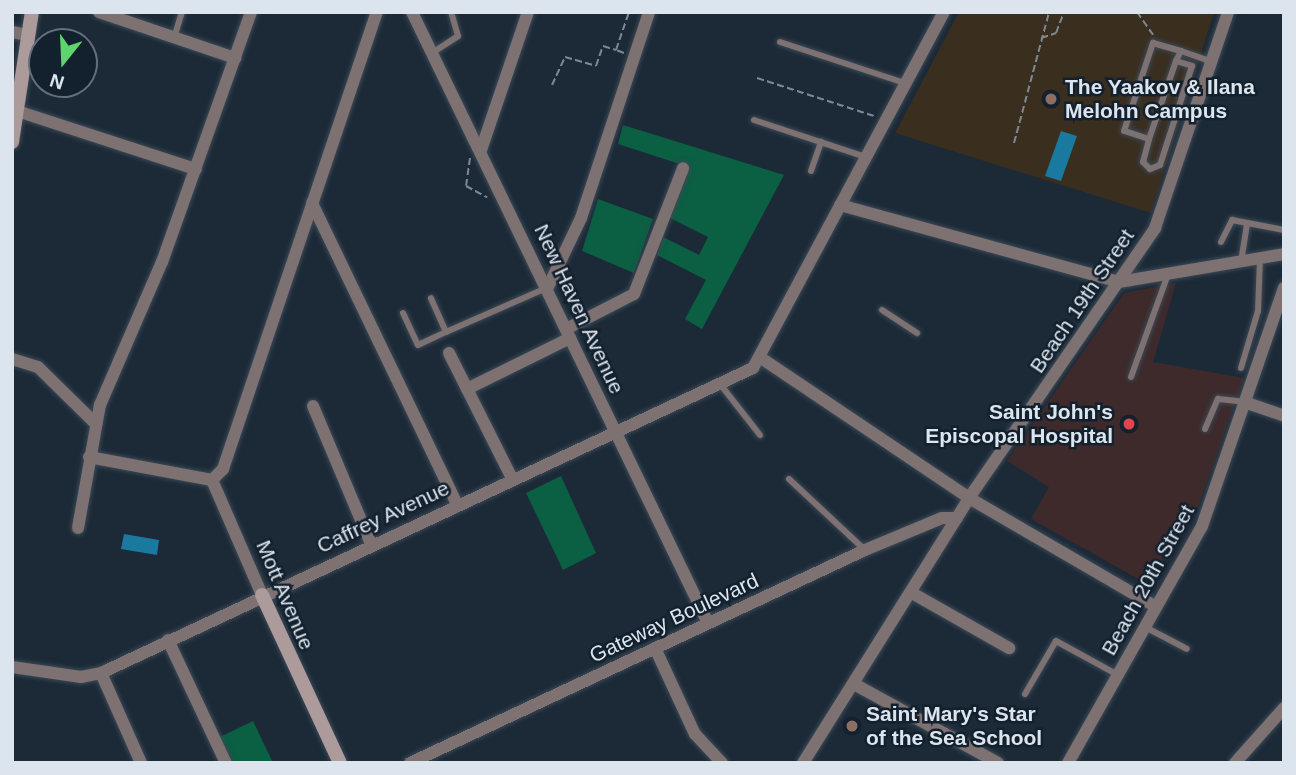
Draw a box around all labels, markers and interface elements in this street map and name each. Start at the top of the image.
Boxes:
north arrow [28,28,98,98]
text: N [47,69,67,94]
place label: The Yaakov & Ilana Melohn Campus [1065,74,1255,124]
marker: The Yaakov & Ilana Melohn Campus [1043,91,1059,107]
street label: New Haven Avenue [528,220,630,398]
street label: Beach 19th Street [1025,224,1139,378]
place label: Saint John's Episcopal Hospital [925,399,1113,449]
marker: Saint John's Episcopal Hospital [1119,414,1139,434]
street label: Caffrey Avenue [312,475,454,559]
street label: Beach 20th Street [1096,500,1200,660]
street label: Mott Avenue [250,536,320,654]
street label: Gateway Boulevard [586,568,762,668]
place label: Saint Mary's Star of the Sea School [866,701,1042,751]
marker: Saint Mary's Star of the Sea School [844,718,860,734]

